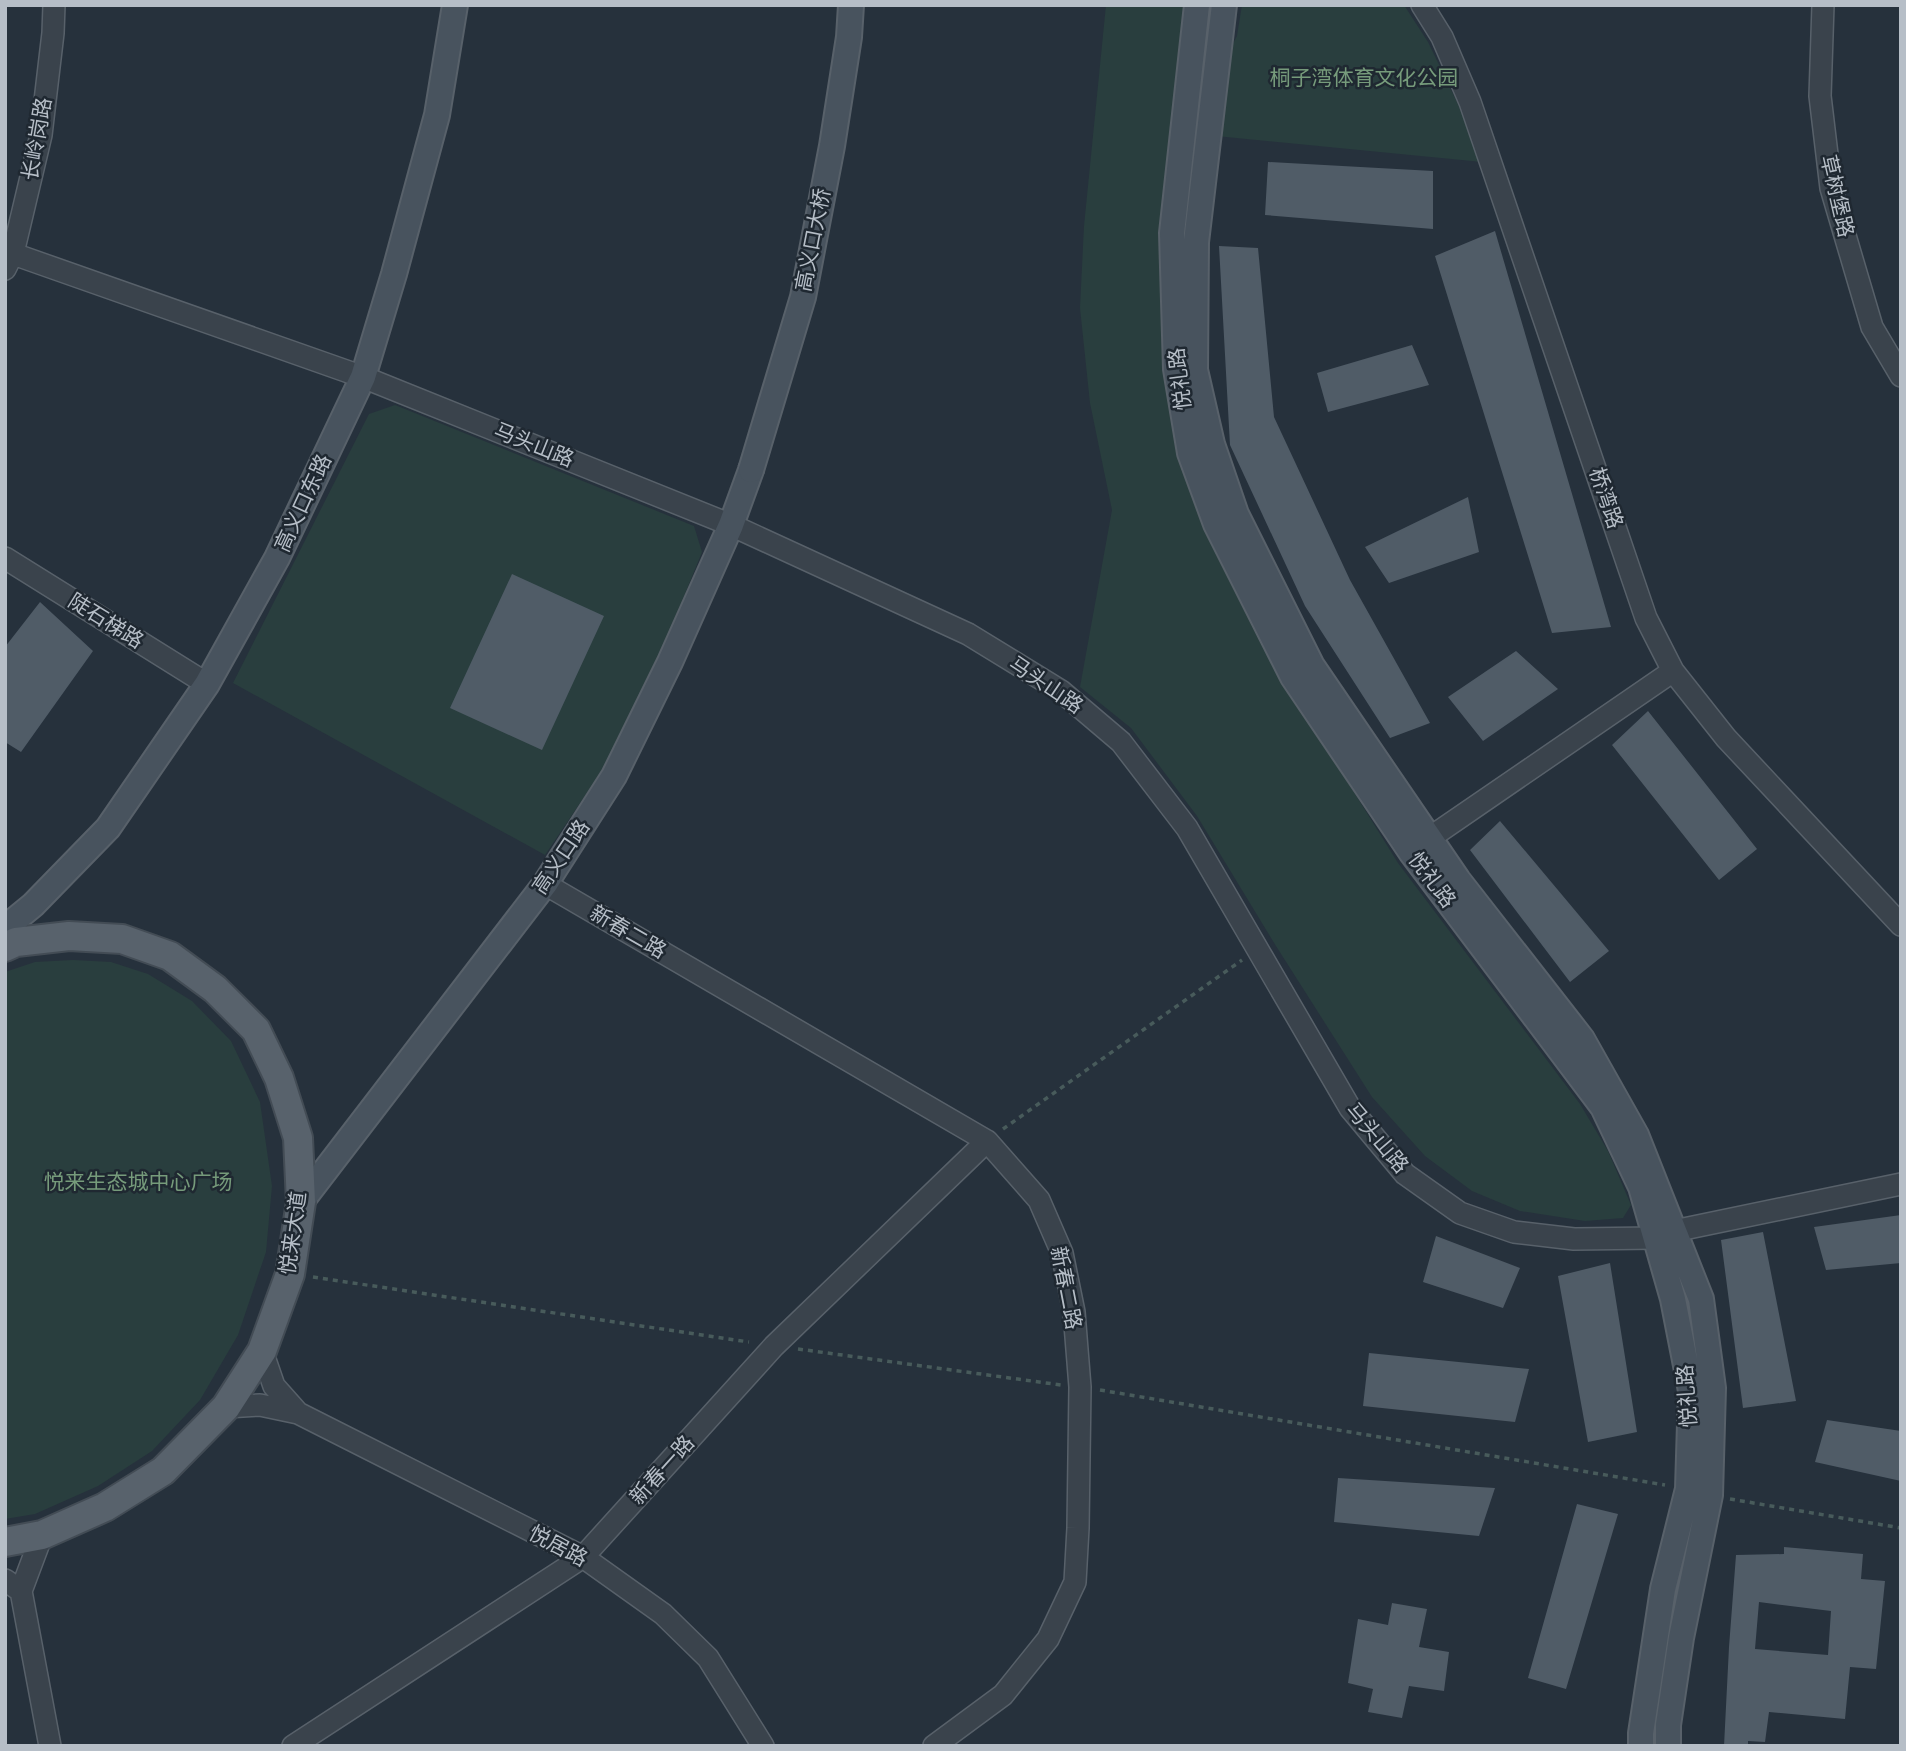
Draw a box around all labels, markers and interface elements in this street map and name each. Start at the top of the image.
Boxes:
park label: 桐子湾体育文化公园 [1270,65,1459,91]
street label: 长岭岗路 [17,95,57,183]
street label: 草树堡路 [1815,152,1859,240]
street label: 高义口大桥 [790,186,836,294]
street label: 悦礼路 [1163,346,1197,412]
street label: 马头山路 [490,417,578,473]
street label: 高义口东路 [269,450,337,556]
street label: 桥湾路 [1583,464,1629,532]
street label: 陡石梯路 [63,588,149,654]
street label: 马头山路 [1004,651,1088,719]
street label: 高义口路 [527,815,595,899]
street label: 悦礼路 [1403,847,1461,913]
street label: 新春二路 [585,900,671,964]
street label: 马头山路 [1340,1097,1414,1179]
park label: 悦来生态城中心广场 [44,1169,233,1195]
street label: 悦来大道 [274,1190,312,1276]
street label: 新春二路 [1045,1244,1087,1332]
street label: 悦礼路 [1672,1364,1702,1428]
street label: 新春一路 [624,1430,700,1510]
street label: 悦居路 [524,1520,592,1572]

